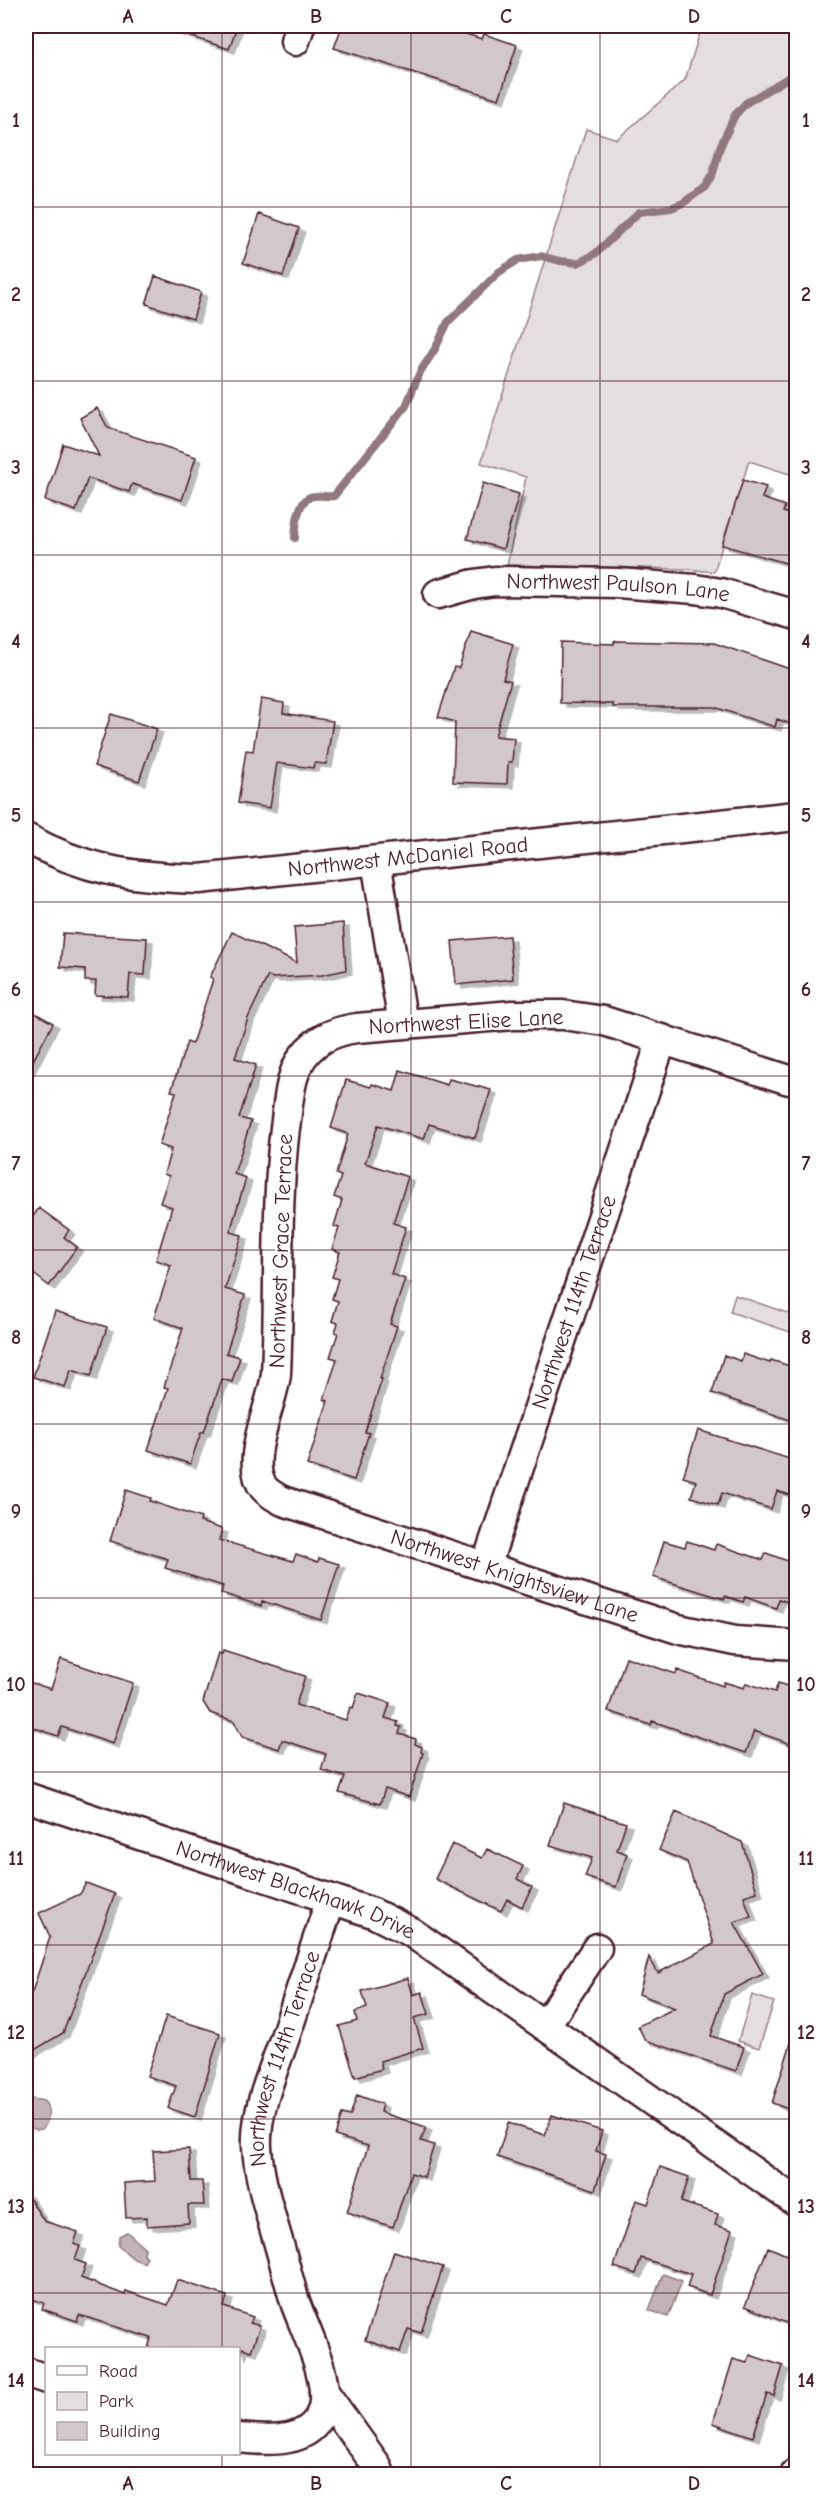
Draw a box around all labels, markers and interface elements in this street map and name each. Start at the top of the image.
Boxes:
text: A [122,5,134,28]
text: B [310,5,322,28]
text: C [500,5,512,28]
text: D [688,5,700,28]
text: 1 [12,109,20,132]
text: 1 [802,109,810,132]
text: 2 [11,283,21,306]
text: 2 [801,283,811,306]
text: 3 [11,456,21,479]
text: 3 [801,456,811,479]
street label: Northwest Paulson Lane [506,568,733,608]
text: 4 [11,630,21,653]
text: 4 [801,630,811,653]
text: 5 [11,804,21,827]
text: 5 [801,804,811,827]
street label: Northwest McDaniel Road [286,831,530,883]
text: 6 [11,978,21,1001]
text: 6 [801,978,811,1001]
street label: Northwest Elise Lane [368,1004,564,1040]
street label: Northwest Grace Terrace [264,1133,298,1369]
text: 7 [12,1152,21,1175]
text: 7 [802,1152,811,1175]
street label: Northwest 114th Terrace [526,1192,622,1413]
text: 8 [11,1326,21,1349]
text: 8 [801,1326,811,1349]
text: 9 [11,1500,21,1523]
text: 9 [801,1500,811,1523]
street label: Northwest Knightsview Lane [387,1524,642,1628]
text: 10 [6,1673,26,1696]
text: 10 [796,1673,816,1696]
street label: Northwest Blackhawk Drive [173,1835,419,1945]
text: 11 [8,1847,24,1870]
text: 11 [798,1847,814,1870]
street label: Northwest 114th Terrace [244,1948,326,2168]
text: 12 [7,2021,25,2044]
text: 12 [797,2021,815,2044]
text: 13 [7,2195,25,2218]
text: 13 [797,2195,815,2218]
legend [45,2347,240,2455]
text: Road [99,2361,138,2382]
text: 14 [7,2369,25,2392]
text: 14 [797,2369,815,2392]
text: Park [99,2391,134,2412]
text: Building [99,2421,161,2442]
text: A [122,2472,134,2495]
text: B [310,2472,322,2495]
text: C [500,2472,512,2495]
text: D [688,2472,700,2495]

